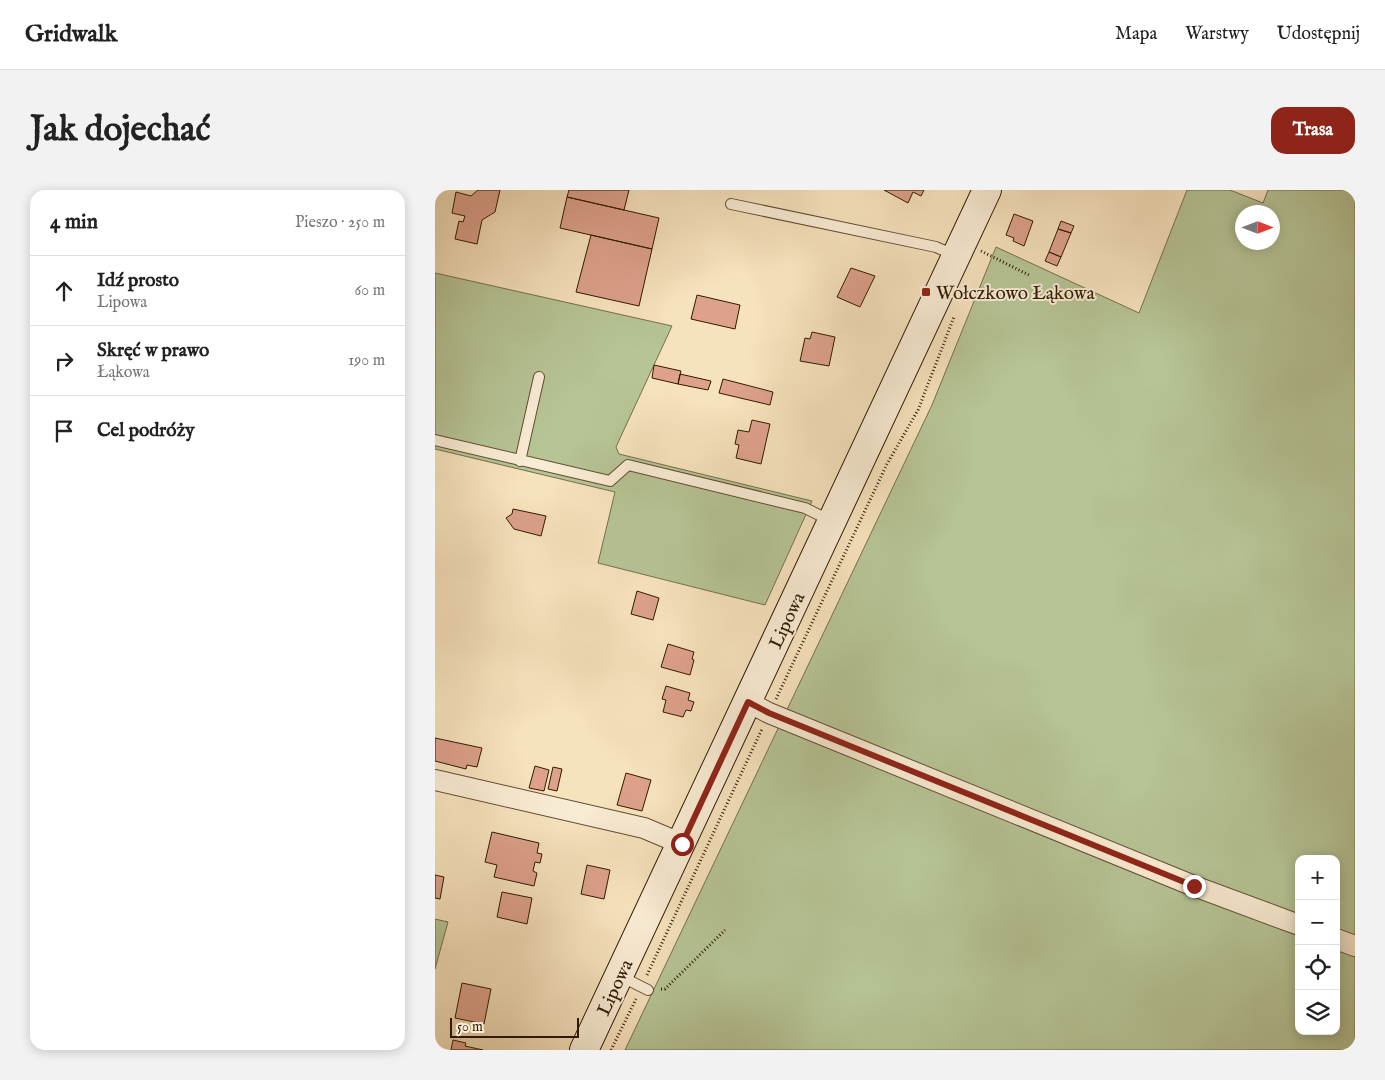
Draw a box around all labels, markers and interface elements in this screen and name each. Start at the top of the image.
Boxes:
text: Gridwalk [25,19,117,50]
text: Mapa [1115,23,1157,46]
text: Warstwy [1185,23,1249,46]
text: Udostępnij [1277,23,1360,46]
button: Trasa [1271,107,1355,154]
text: Jak dojechać [30,108,210,153]
north arrow [1235,205,1280,250]
text: 4 min [50,209,98,236]
text: Pieszo · 250 m [295,213,385,233]
text: Idź prosto [97,269,179,293]
icon: ahead [50,277,78,305]
text: 60 m [355,281,385,301]
place label: Wołczkowo Łąkowa [936,282,1095,306]
marker: Wołczkowo Łąkowa [920,286,932,298]
text: Lipowa [97,293,147,313]
text: Skręć w prawo [97,339,209,363]
icon: right [50,347,78,375]
text: 190 m [348,351,385,371]
text: Łąkowa [97,363,150,383]
icon: arrive [50,417,78,445]
text: Cel podróży [97,419,195,443]
street label: Lipowa [764,588,812,653]
route start [671,833,694,856]
map controls [1295,855,1340,1035]
button: + [1295,855,1340,900]
route end [1183,875,1206,898]
button: − [1295,900,1340,945]
button: locate [1295,945,1340,990]
street label: Lipowa [592,955,640,1020]
button: layers [1295,990,1340,1035]
scale bar [450,1015,579,1038]
text: 50 m [457,1018,483,1036]

